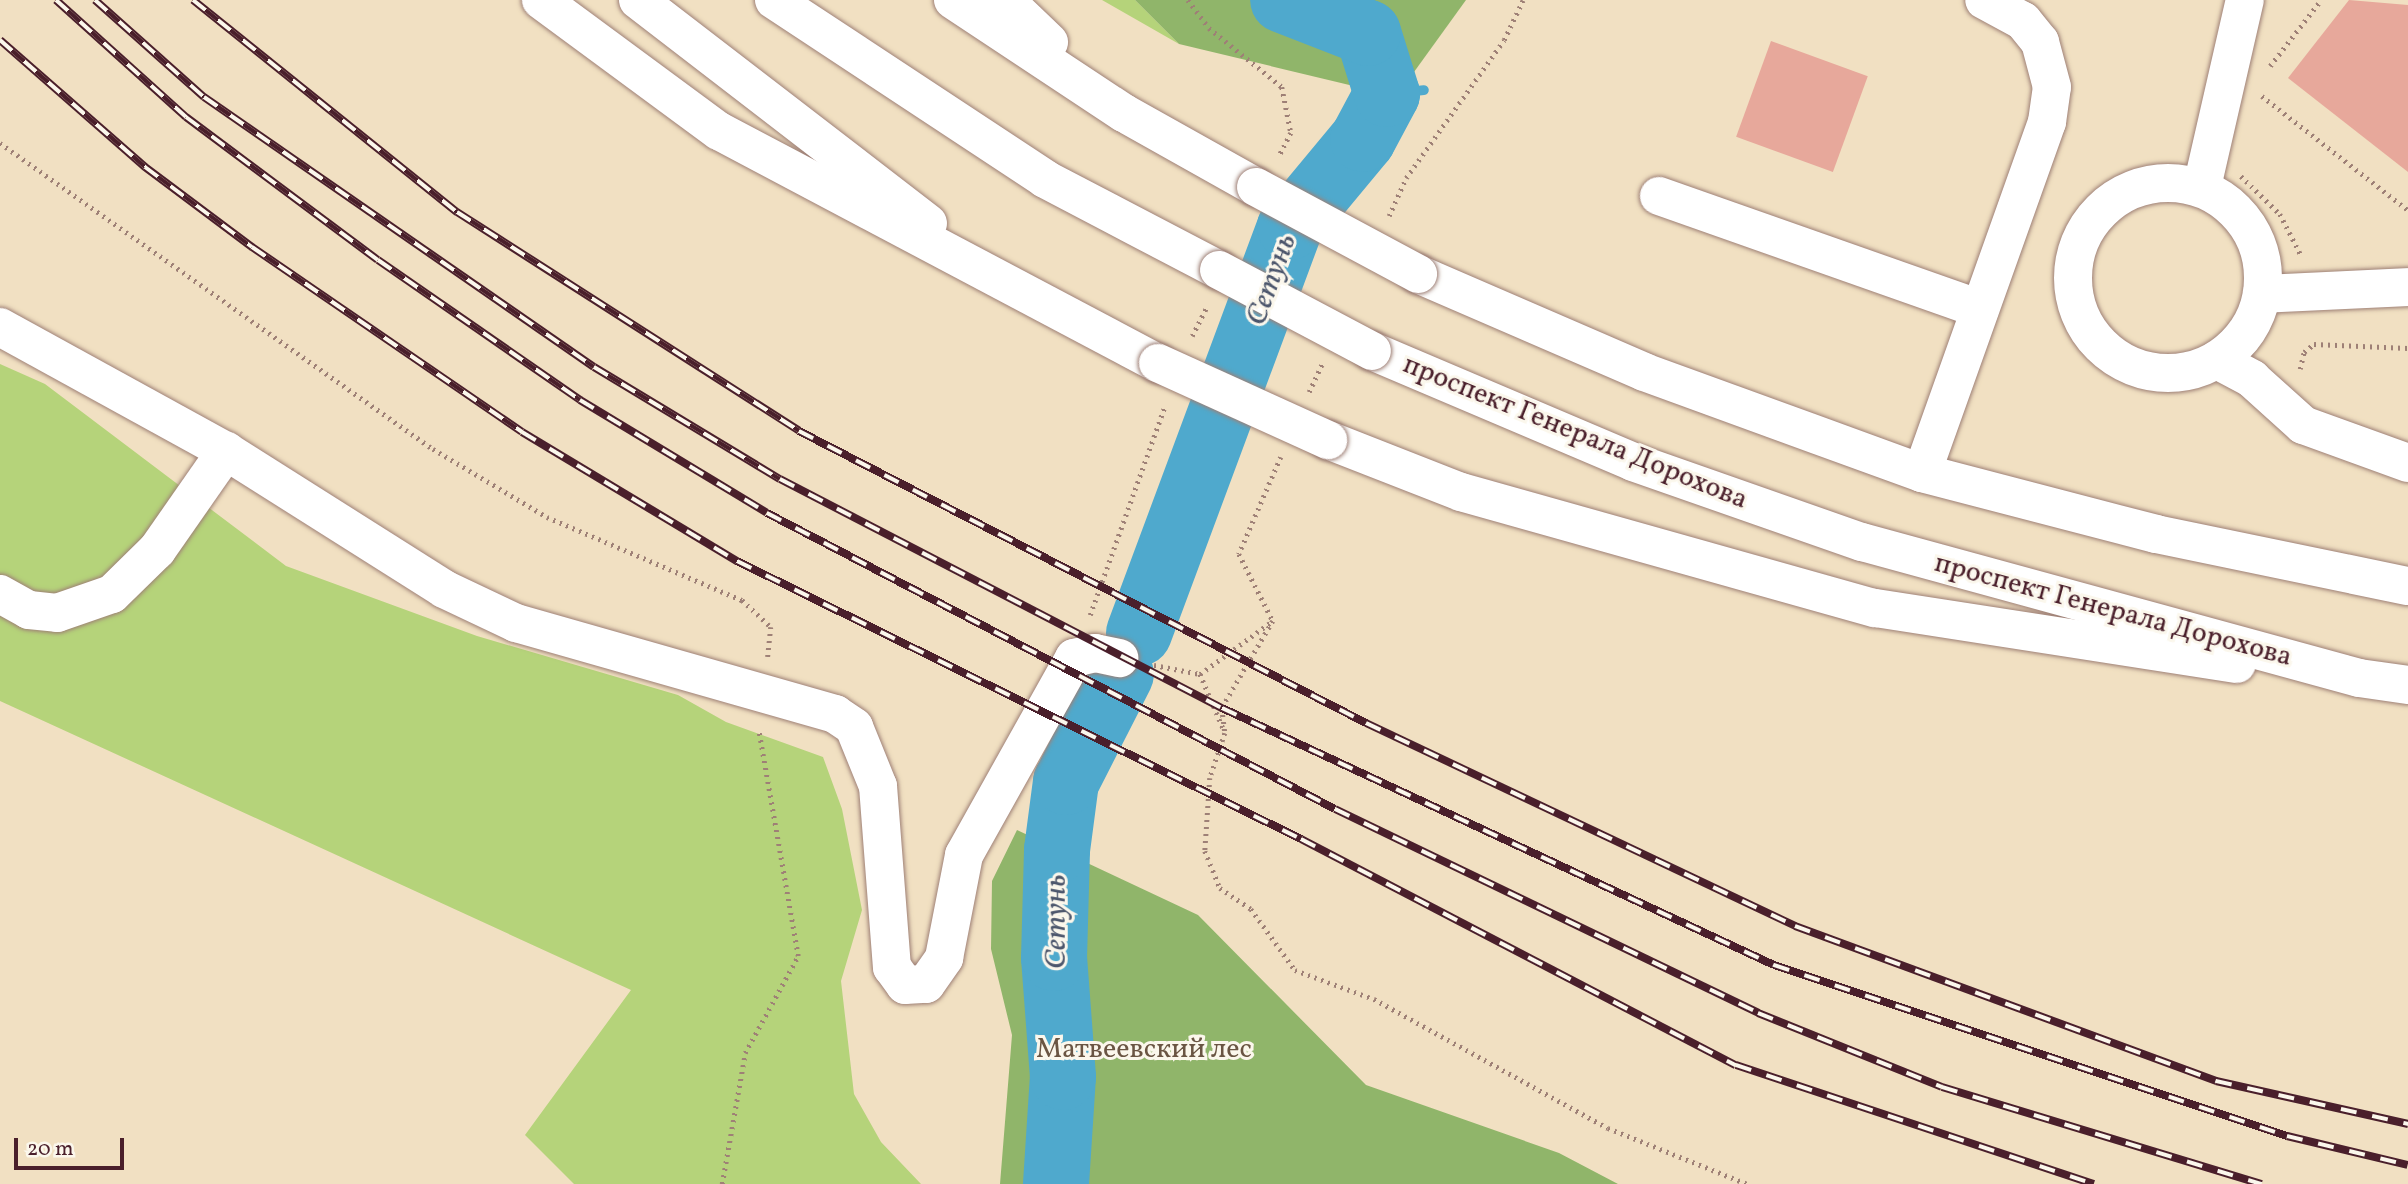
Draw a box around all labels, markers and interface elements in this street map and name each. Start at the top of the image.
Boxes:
water label: Сетунь [1239,230,1305,330]
street label: проспект Генерала Дорохова [1398,348,1752,518]
street label: проспект Генерала Дорохова [1931,547,2295,675]
water label: Сетунь [1039,875,1075,969]
park label: Матвеевский лес [1036,1033,1252,1067]
scale bar [18,1124,128,1168]
text: 20 m [27,1135,73,1164]

